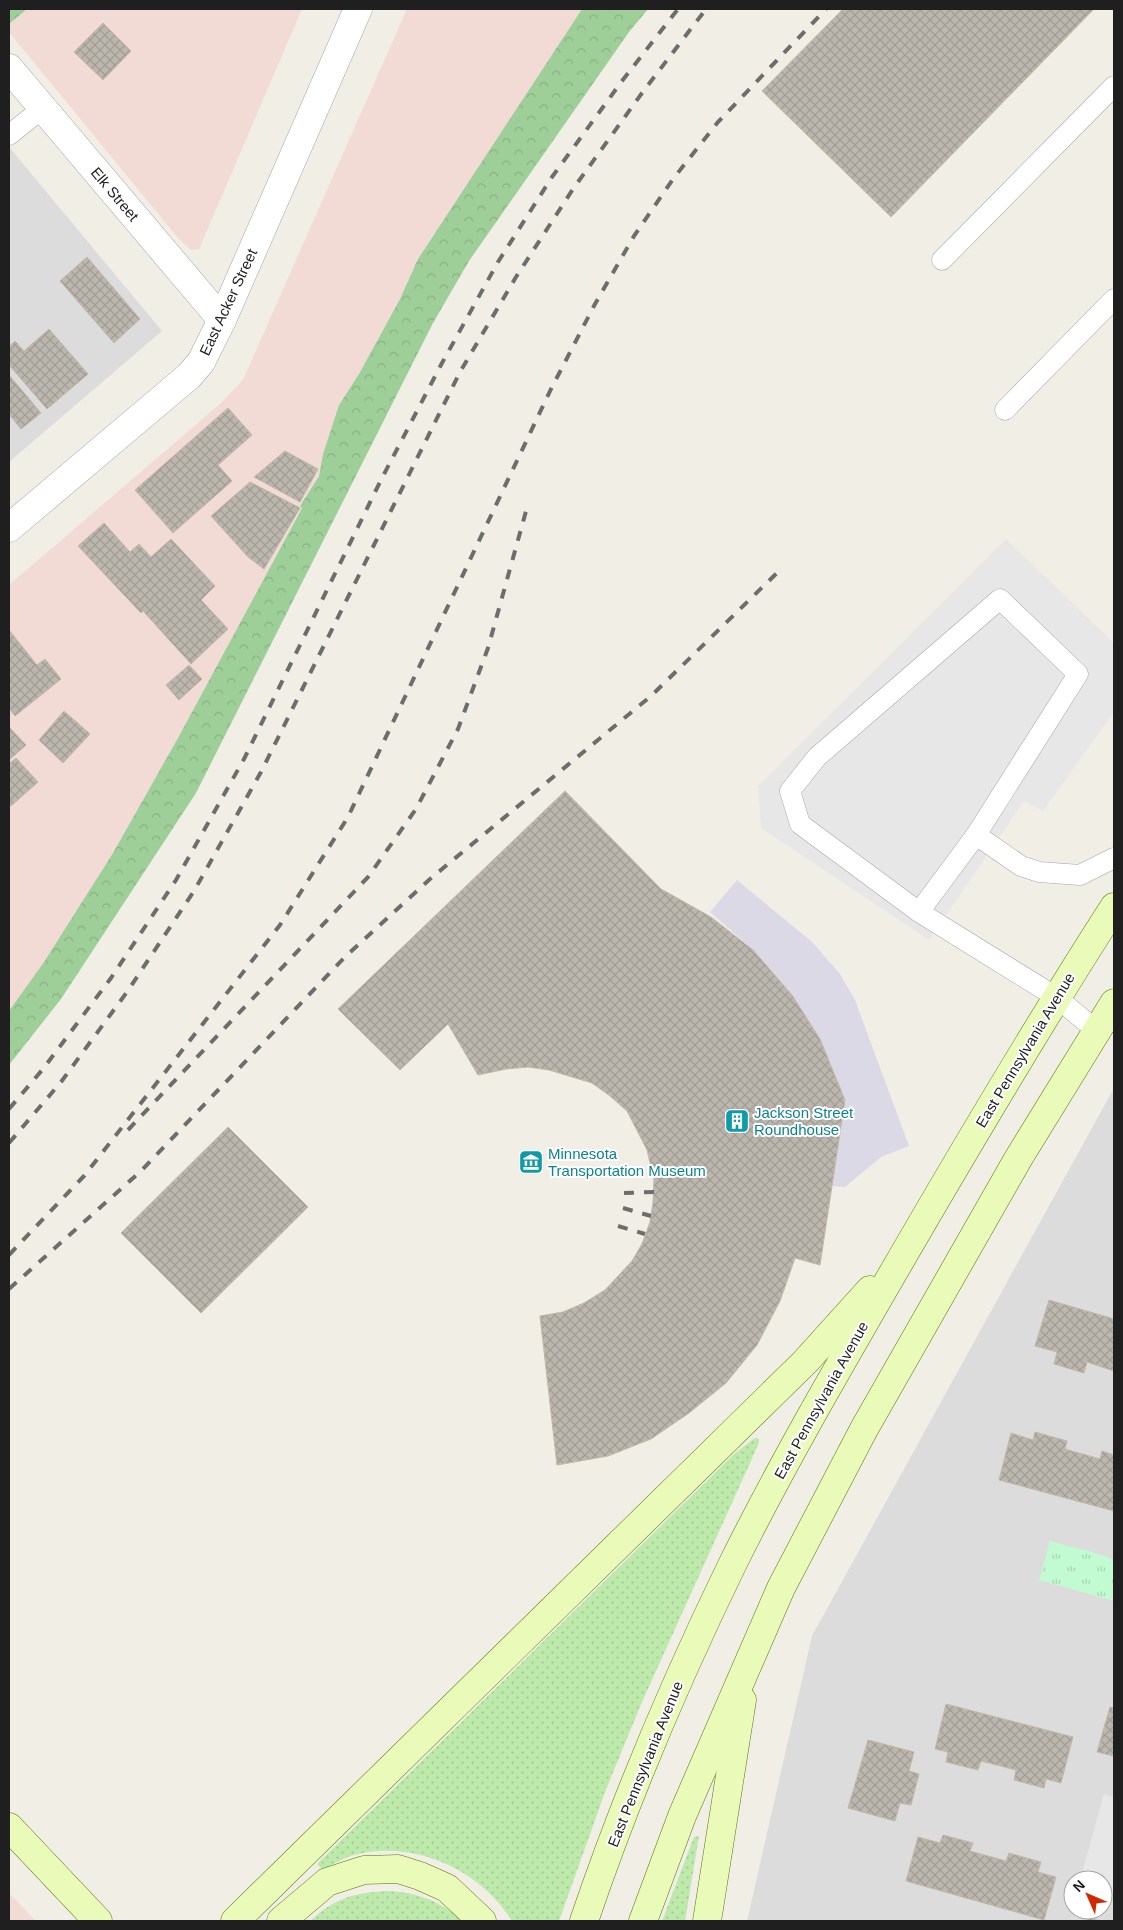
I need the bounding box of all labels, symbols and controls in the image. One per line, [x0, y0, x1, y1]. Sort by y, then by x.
street label: Elk Street [88, 164, 143, 225]
street label: East Acker Street [196, 245, 261, 358]
street label: East Pennsylvania Avenue [972, 970, 1078, 1130]
place label: Jackson Street Roundhouse [754, 1104, 854, 1138]
building icon: Jackson Street Roundhouse [724, 1108, 750, 1134]
place label: Minnesota Transportation Museum [548, 1145, 706, 1179]
museum icon: Minnesota Transportation Museum [518, 1149, 544, 1175]
street label: East Pennsylvania Avenue [771, 1318, 871, 1482]
street label: East Pennsylvania Avenue [604, 1679, 686, 1849]
north arrow [1063, 1870, 1113, 1920]
text: N [1070, 1877, 1088, 1895]

